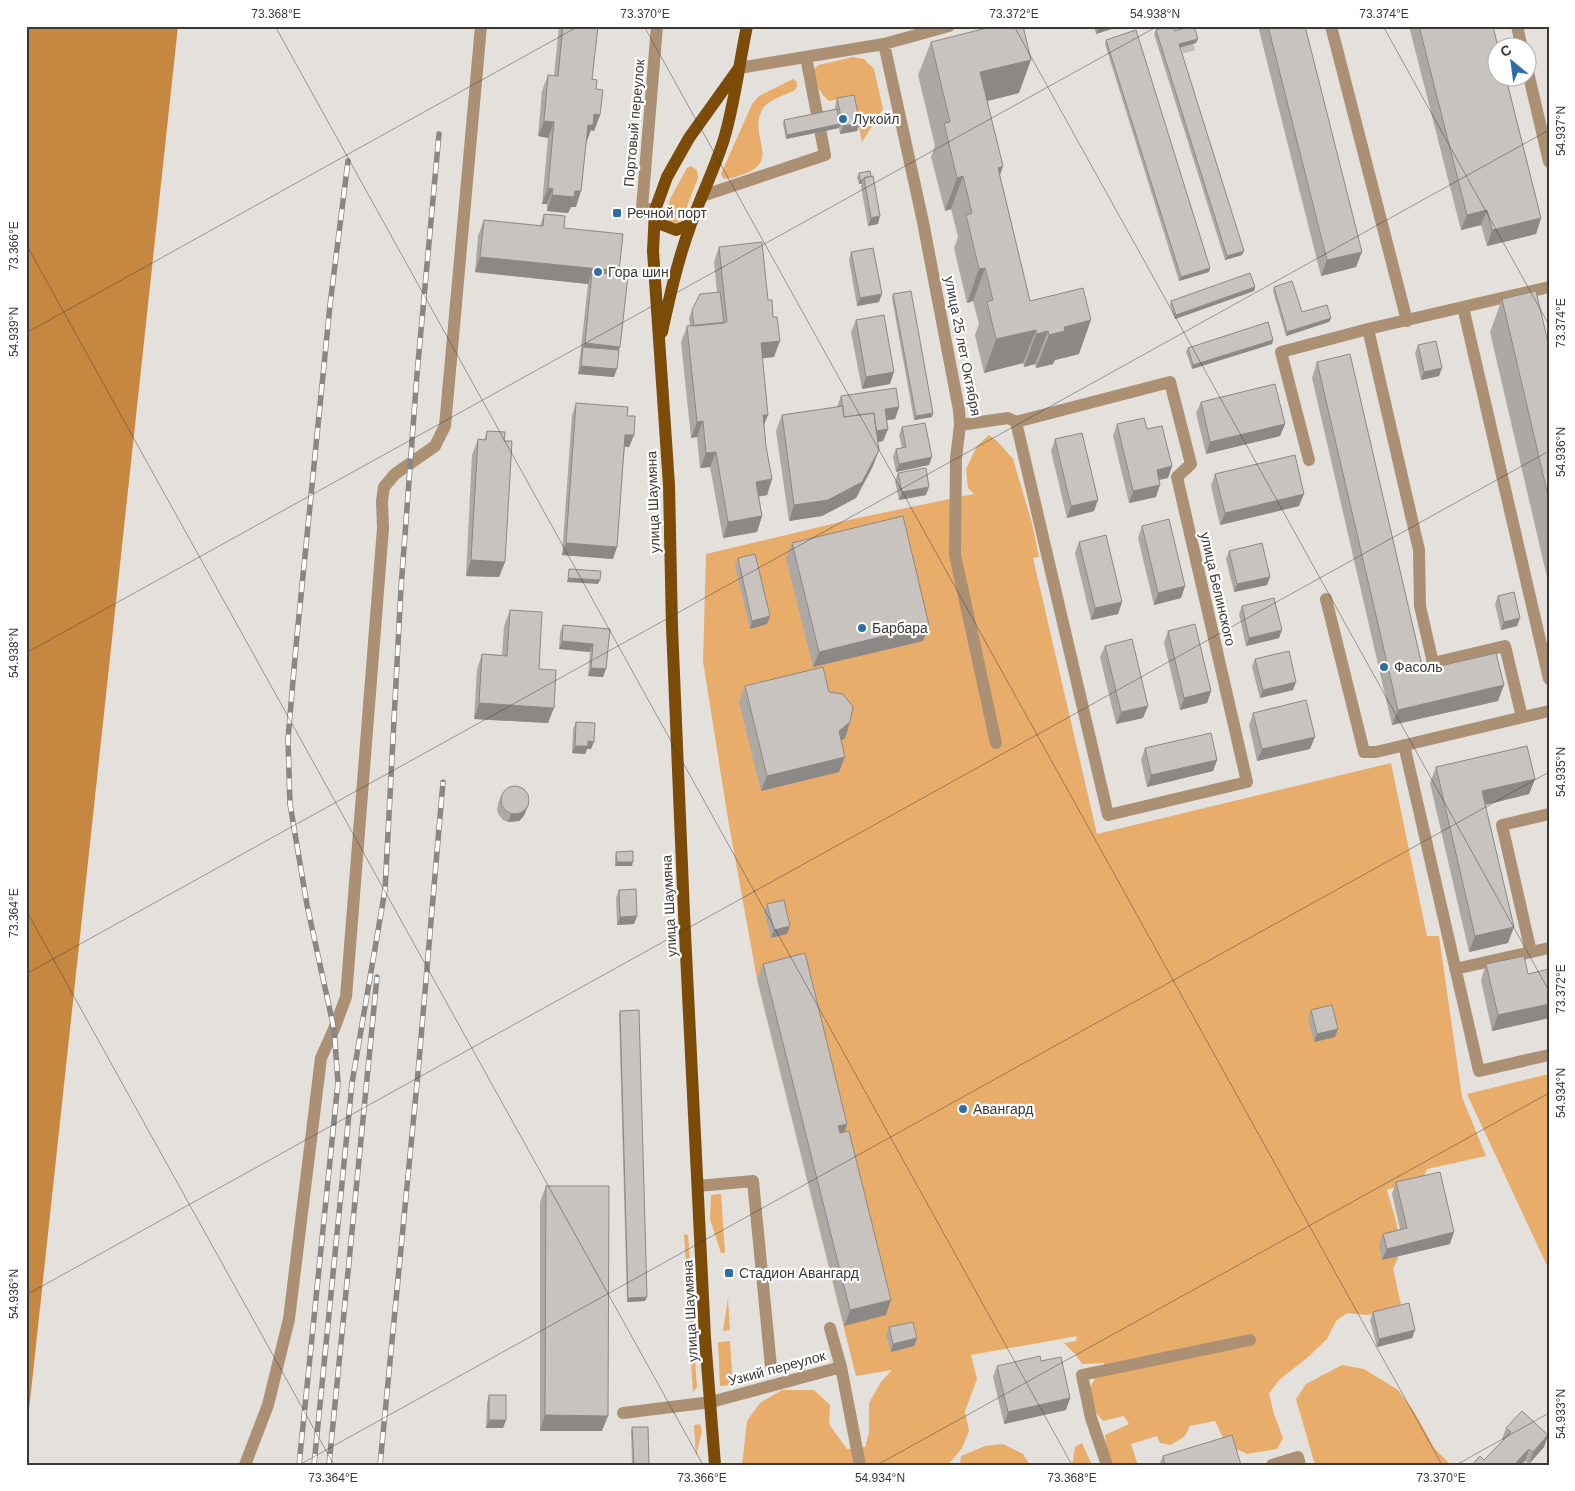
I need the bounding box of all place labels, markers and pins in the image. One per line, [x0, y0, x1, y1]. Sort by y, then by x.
place label: Лукойл [853, 111, 899, 127]
marker: Лукойл [837, 113, 849, 125]
place label: Речной порт [627, 205, 707, 221]
marker: Речной порт [611, 207, 623, 219]
place label: Гора шин [608, 264, 669, 280]
marker: Гора шин [592, 266, 604, 278]
place label: Барбара [872, 620, 928, 636]
marker: Барбара [856, 622, 868, 634]
place label: Фасоль [1394, 659, 1443, 675]
marker: Фасоль [1378, 661, 1390, 673]
place label: Авангард [973, 1101, 1033, 1117]
marker: Авангард [957, 1103, 969, 1115]
place label: Стадион Авангард [739, 1265, 859, 1281]
marker: Стадион Авангард [723, 1267, 735, 1279]

